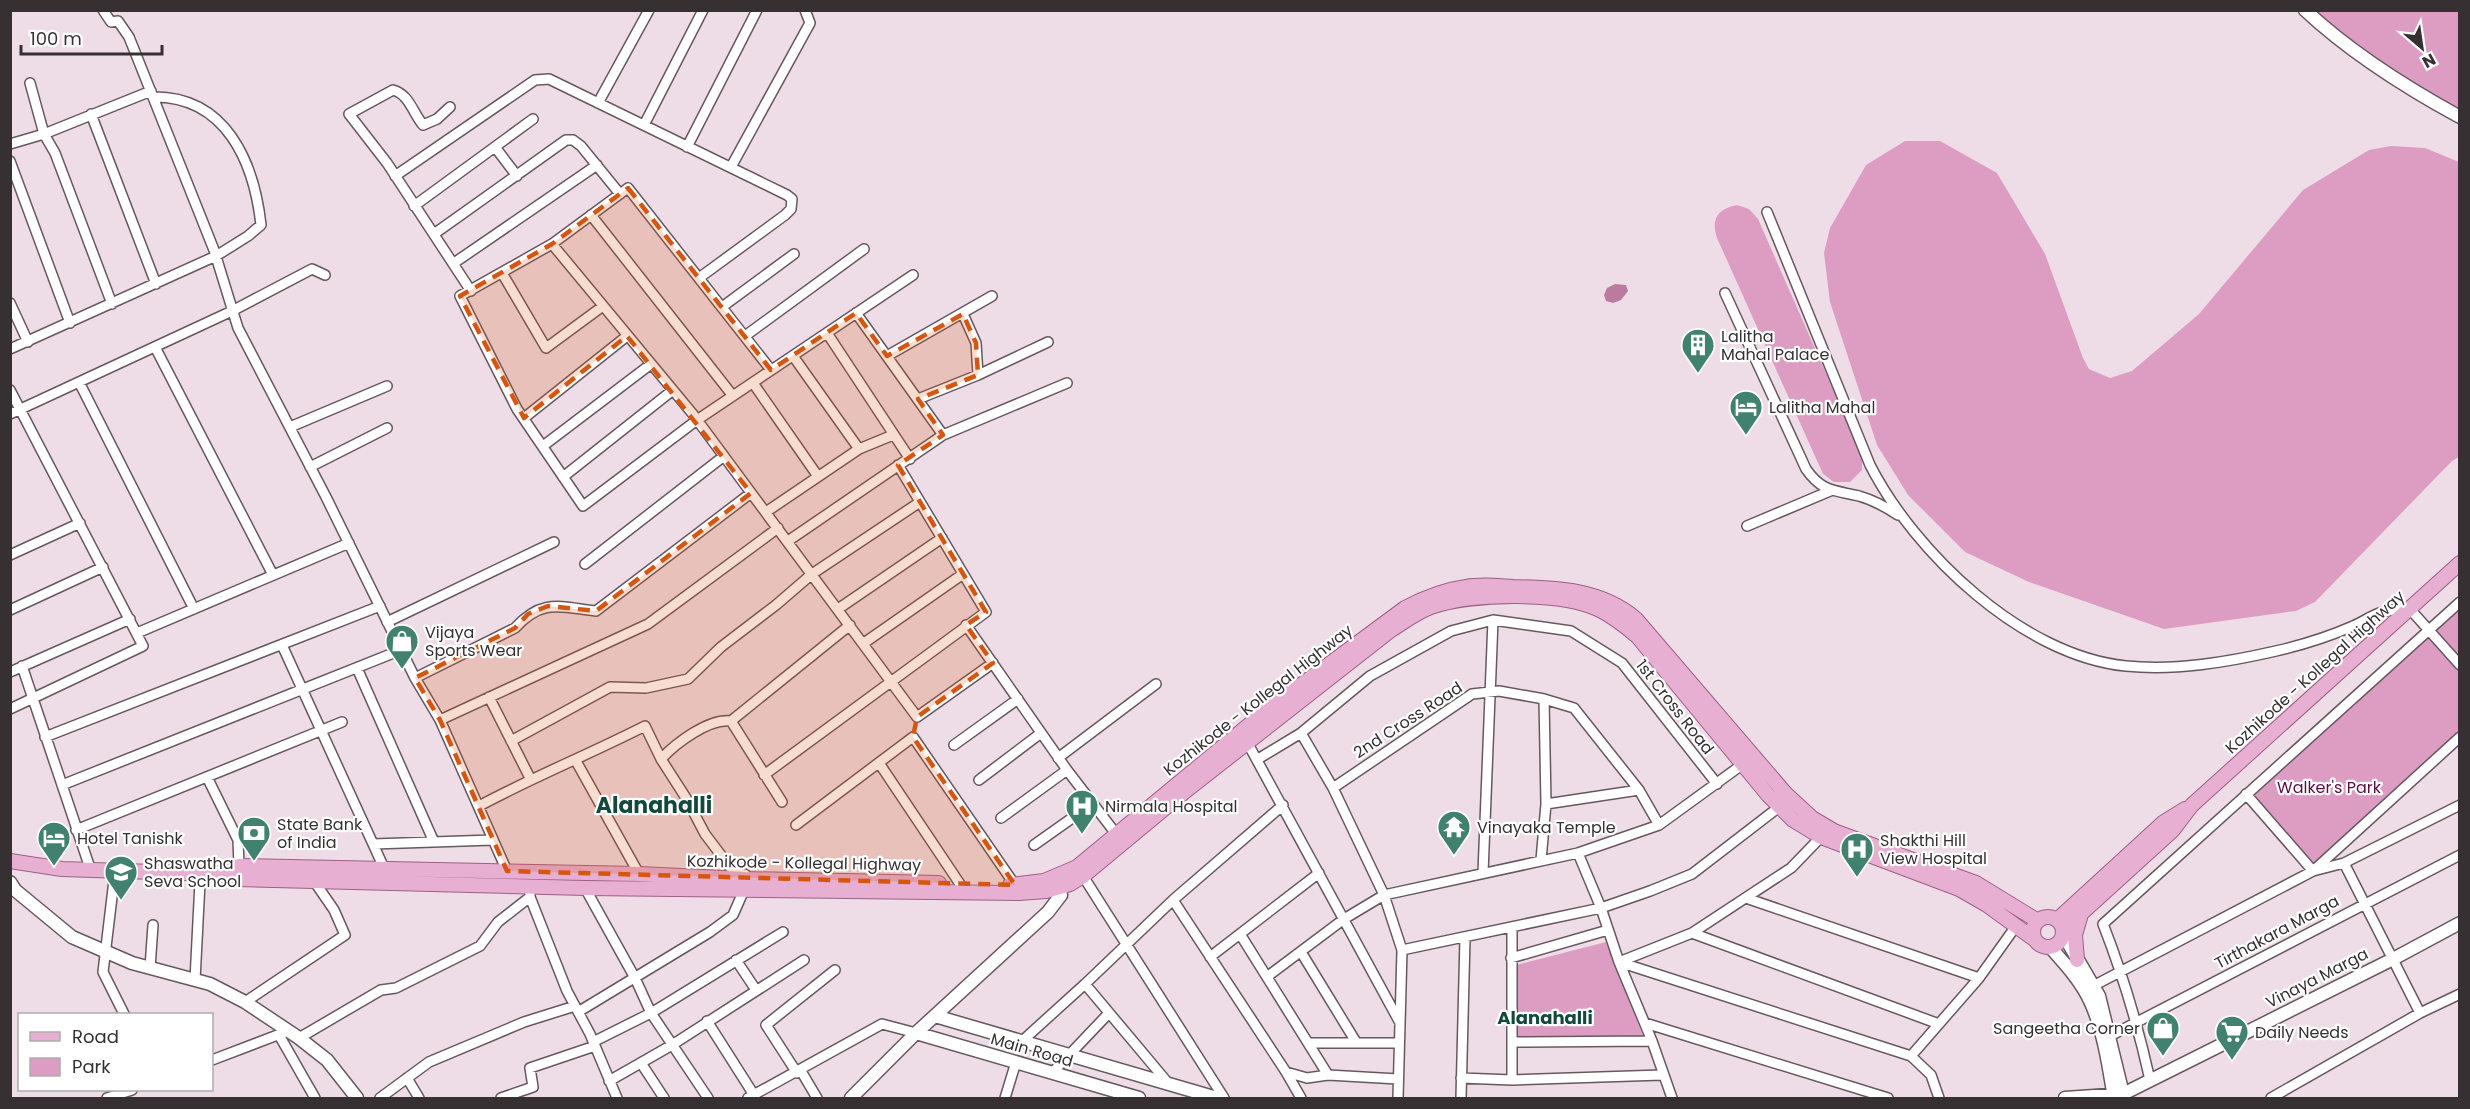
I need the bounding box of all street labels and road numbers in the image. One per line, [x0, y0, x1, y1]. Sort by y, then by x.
street label: Kozhikode - Kollegal Highway [2220, 585, 2410, 759]
street label: Kozhikode - Kollegal Highway [1159, 619, 1357, 781]
street label: 1st Cross Road [1631, 655, 1719, 759]
street label: 2nd Cross Road [1349, 676, 1467, 764]
street label: Kozhikode - Kollegal Highway [687, 849, 921, 877]
street label: Tirthakara Marga [2211, 890, 2343, 974]
street label: Vinaya Marga [2262, 942, 2372, 1014]
street label: Main Road [988, 1027, 1076, 1073]

